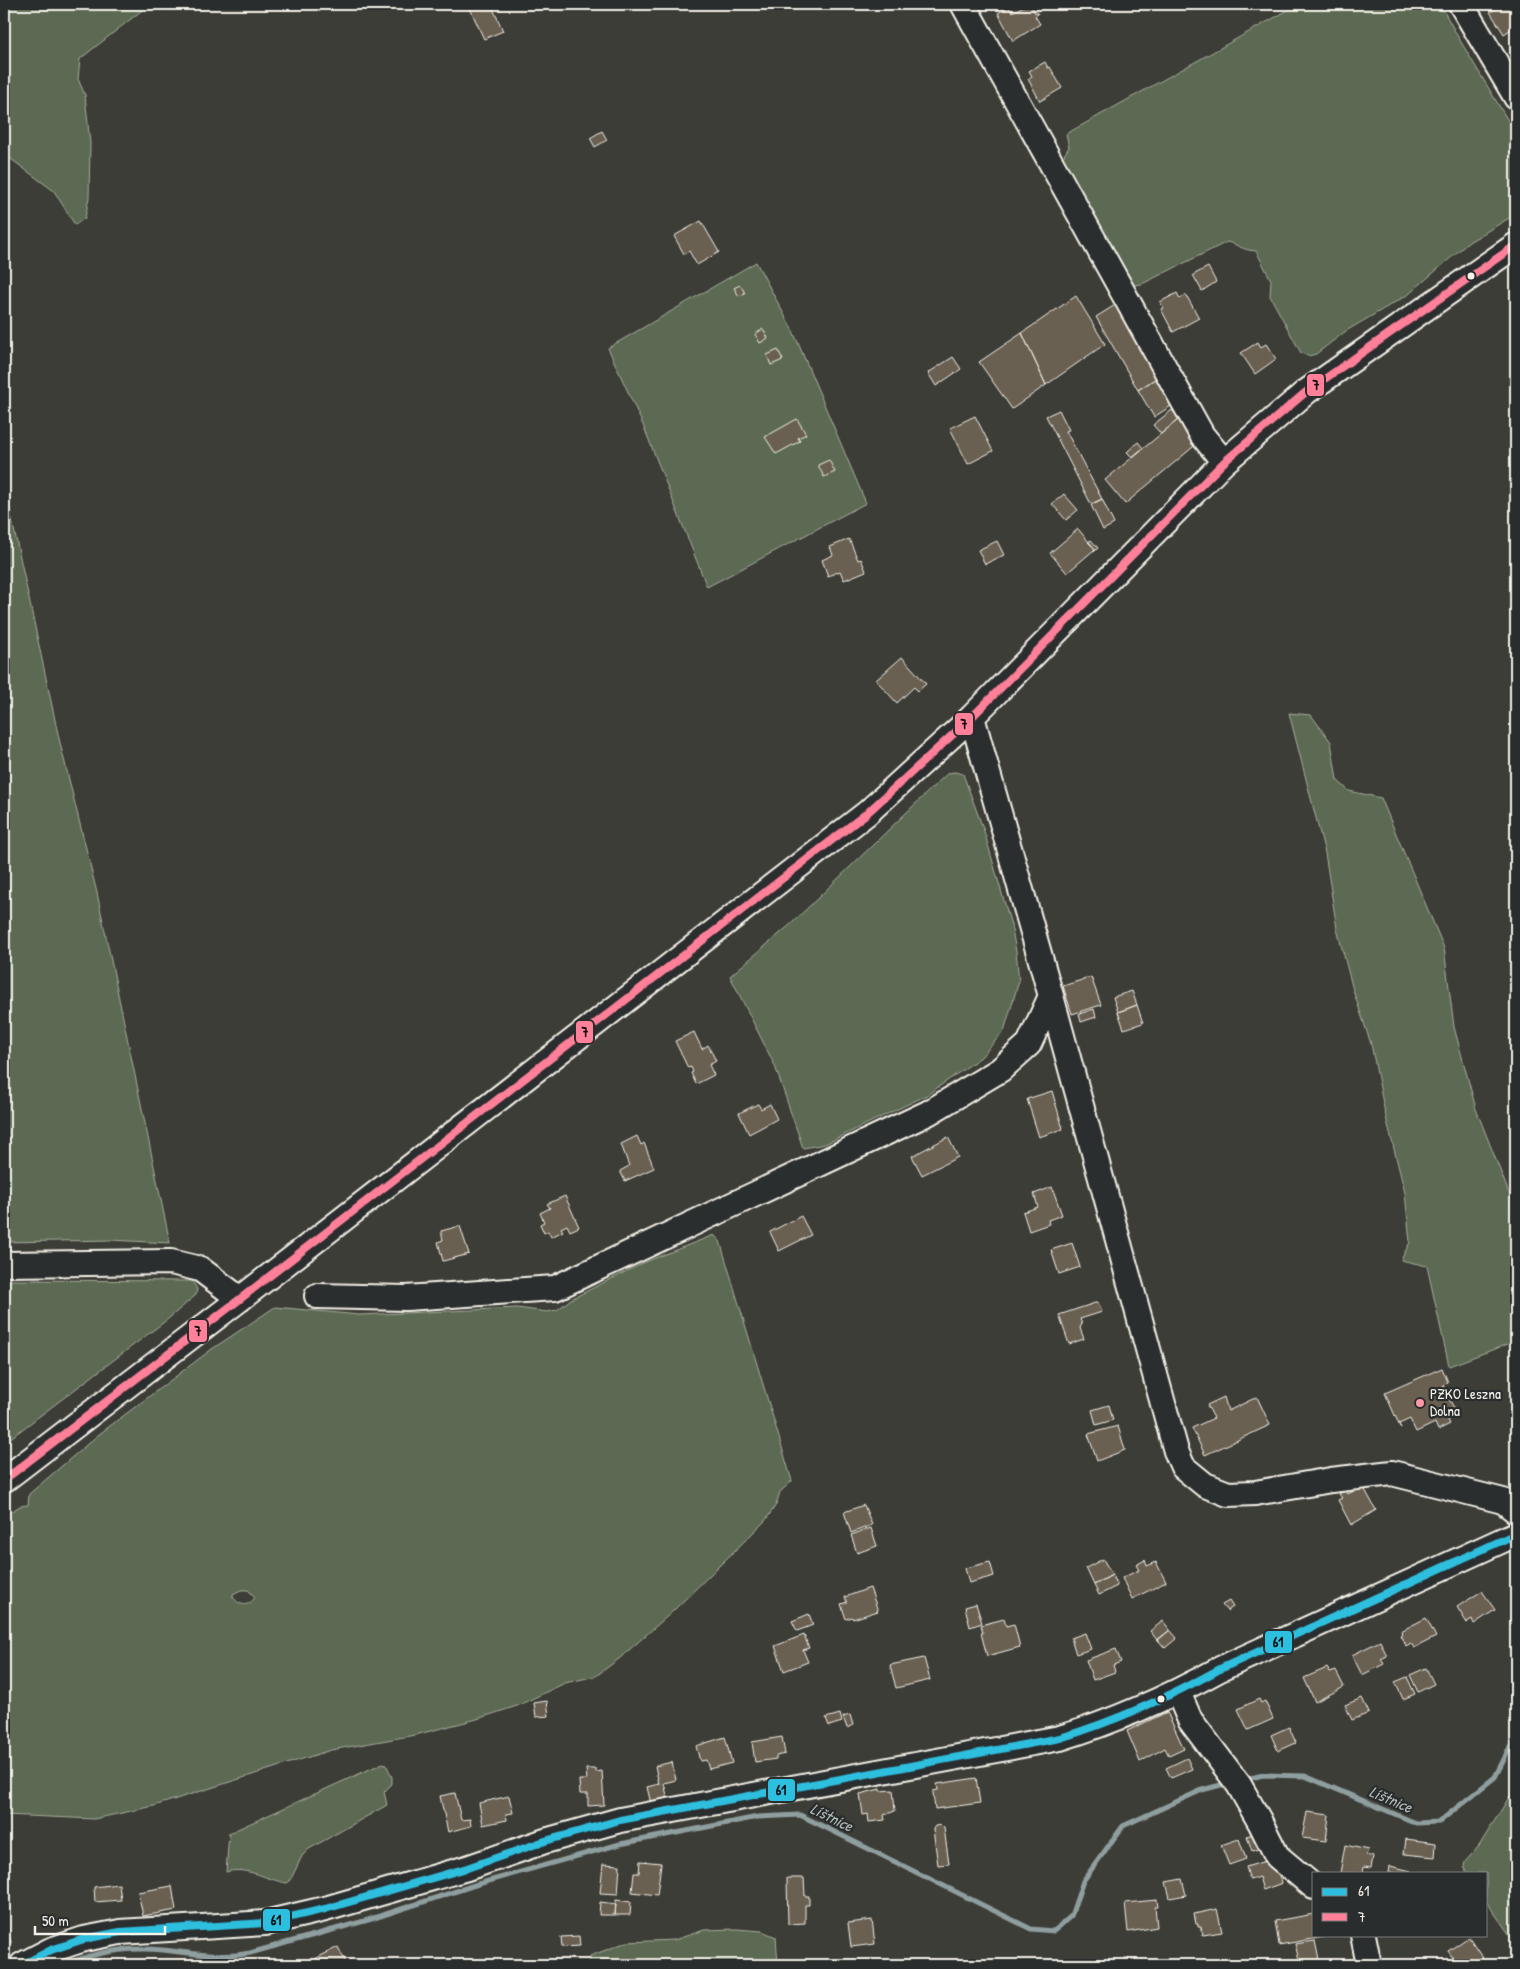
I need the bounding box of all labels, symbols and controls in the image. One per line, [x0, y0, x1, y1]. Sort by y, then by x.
unlabelled marker [1466, 271, 1476, 281]
line badge: 7 [1306, 373, 1325, 397]
text: 7 [1312, 375, 1320, 394]
line badge: 7 [954, 712, 974, 736]
text: 7 [960, 714, 968, 733]
line badge: 7 [575, 1020, 594, 1044]
text: 7 [581, 1022, 589, 1041]
line badge: 7 [188, 1319, 208, 1343]
text: 7 [194, 1321, 202, 1340]
place label: PZKO Leszna Dolna [1430, 1383, 1501, 1421]
marker: PZKO Leszna Dolna [1414, 1397, 1426, 1409]
line badge: 61 [1264, 1630, 1293, 1654]
text: 61 [1273, 1632, 1283, 1651]
unlabelled marker [1156, 1694, 1166, 1704]
line badge: 61 [767, 1778, 796, 1802]
text: 61 [776, 1780, 786, 1799]
water label: Líštnice [1366, 1780, 1416, 1818]
water label: Líštnice [807, 1797, 857, 1837]
legend [1312, 1872, 1488, 1936]
text: 61 [1358, 1880, 1369, 1901]
scale bar [35, 1904, 165, 1936]
text: 7 [1358, 1906, 1365, 1927]
line badge: 61 [262, 1908, 291, 1932]
text: 50 m [42, 1910, 69, 1931]
text: 61 [271, 1910, 281, 1929]

